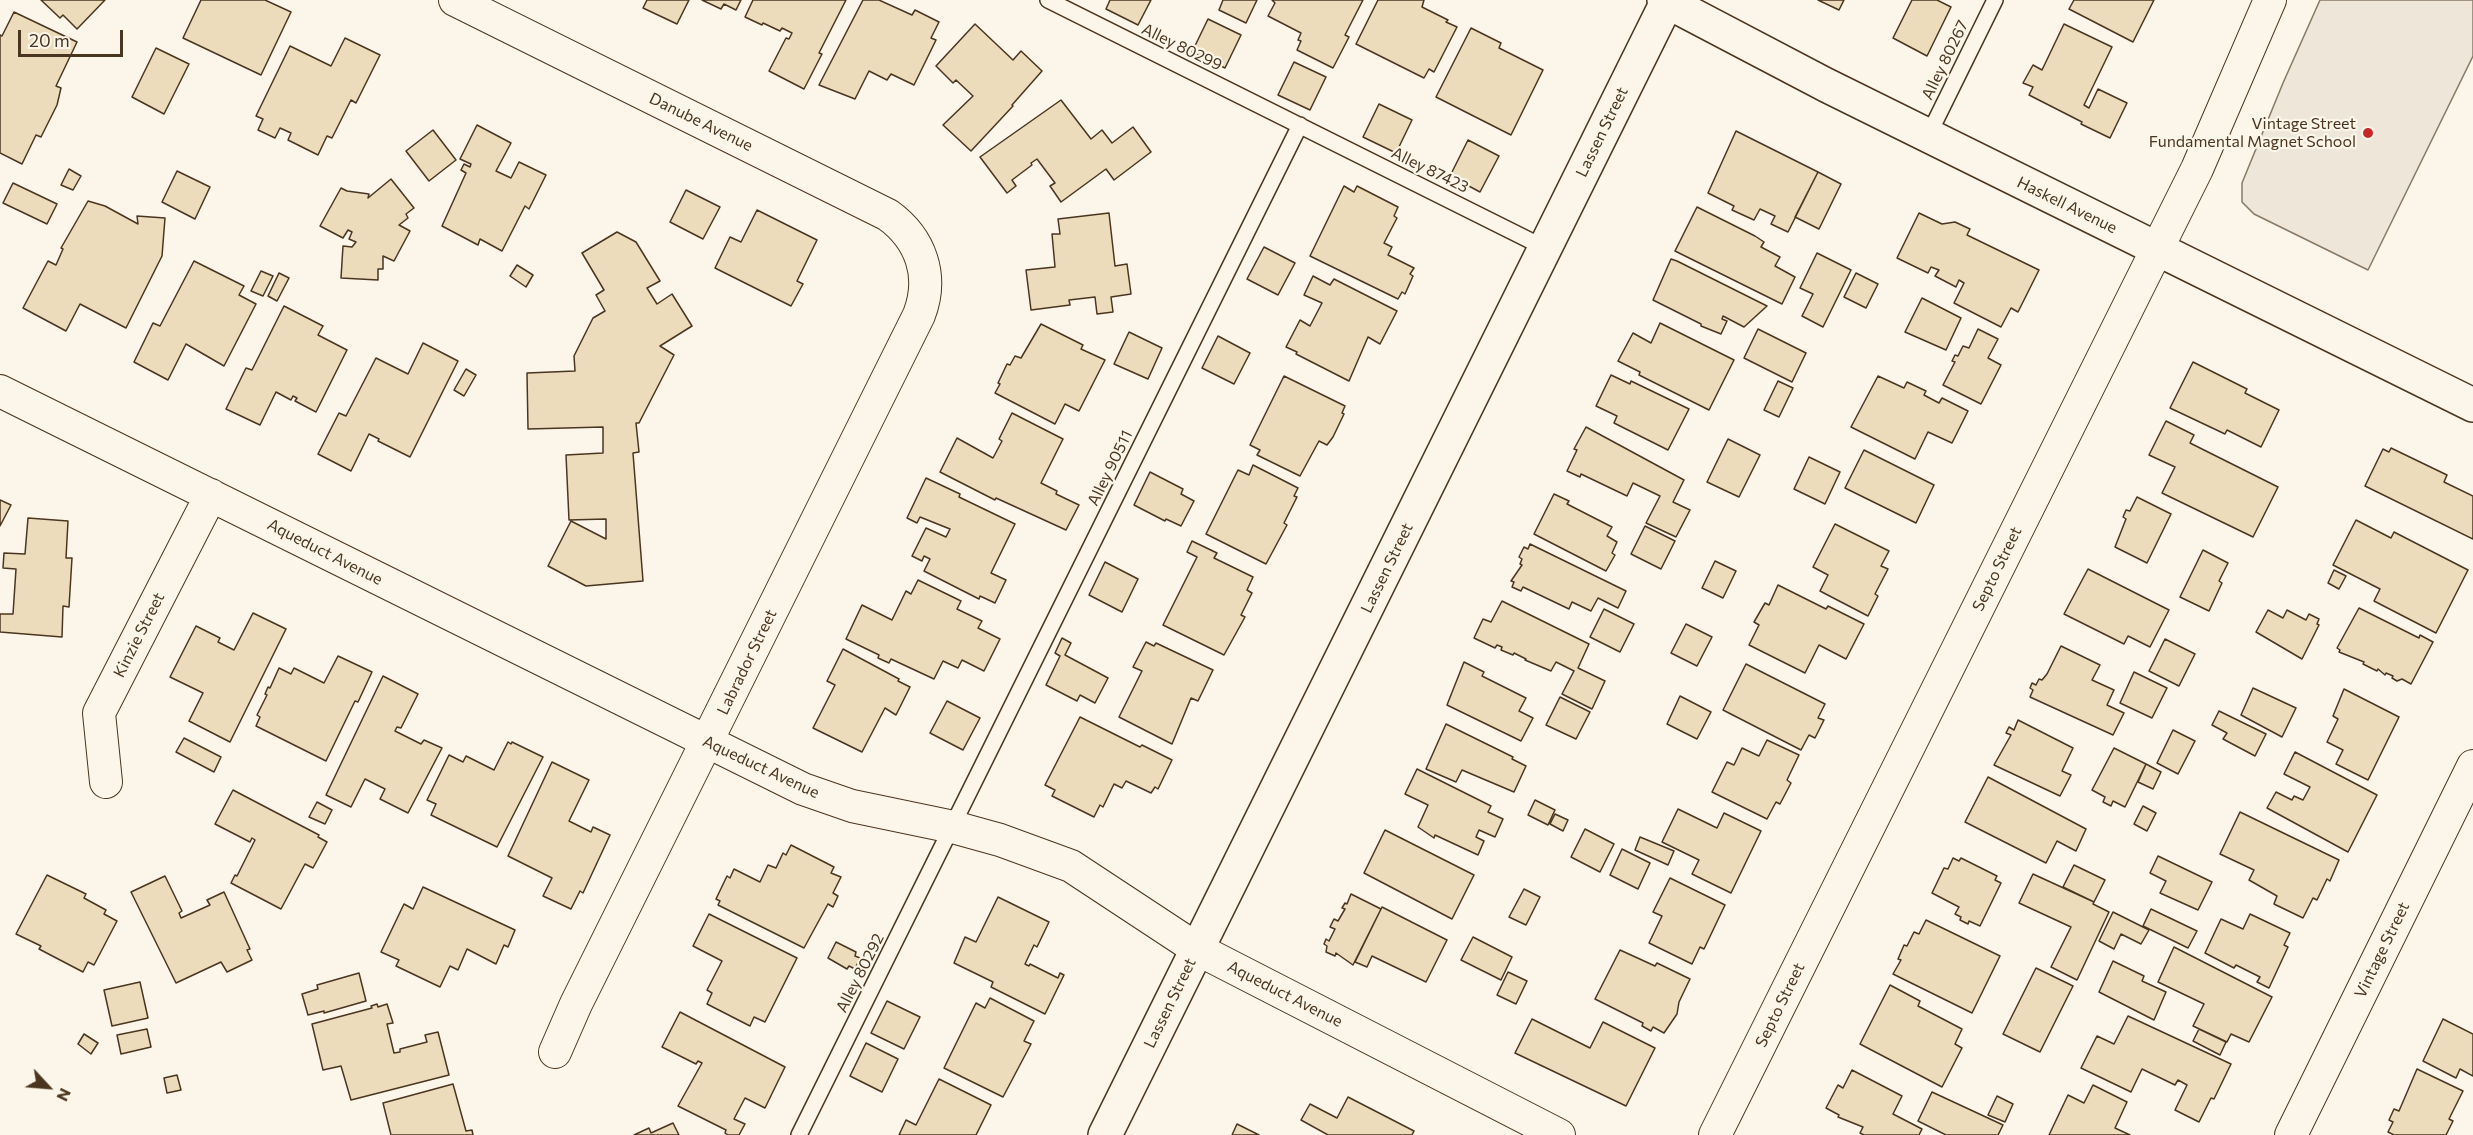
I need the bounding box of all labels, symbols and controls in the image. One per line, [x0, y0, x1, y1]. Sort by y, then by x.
street label: Alley 80267 [1918, 17, 1972, 103]
scale bar [21, 18, 126, 56]
street label: Alley 80299 [1139, 19, 1225, 75]
text: 20 m [29, 29, 70, 51]
street label: Lassen Street [1572, 84, 1632, 180]
street label: Danube Avenue [646, 89, 756, 155]
place label: Vintage Street Fundamental Magnet School [2149, 114, 2356, 152]
marker: Vintage Street Fundamental Magnet School [2361, 126, 2375, 140]
street label: Alley 87423 [1388, 143, 1472, 197]
street label: Haskell Avenue [2014, 172, 2120, 238]
street label: Alley 90511 [1083, 427, 1137, 509]
street label: Aqueduct Avenue [264, 515, 386, 589]
street label: Lassen Street [1357, 520, 1417, 616]
street label: Septo Street [1968, 524, 2026, 614]
street label: Kinzie Street [109, 589, 169, 681]
street label: Labrador Street [713, 606, 781, 718]
street label: Aqueduct Avenue [700, 732, 822, 802]
street label: Vintage Street [2350, 899, 2414, 1001]
street label: Alley 80292 [832, 930, 888, 1016]
street label: Lassen Street [1140, 955, 1200, 1051]
street label: Aqueduct Avenue [1224, 957, 1346, 1031]
street label: Septo Street [1751, 960, 1809, 1050]
north arrow [18, 1057, 78, 1117]
text: N [53, 1086, 76, 1105]

